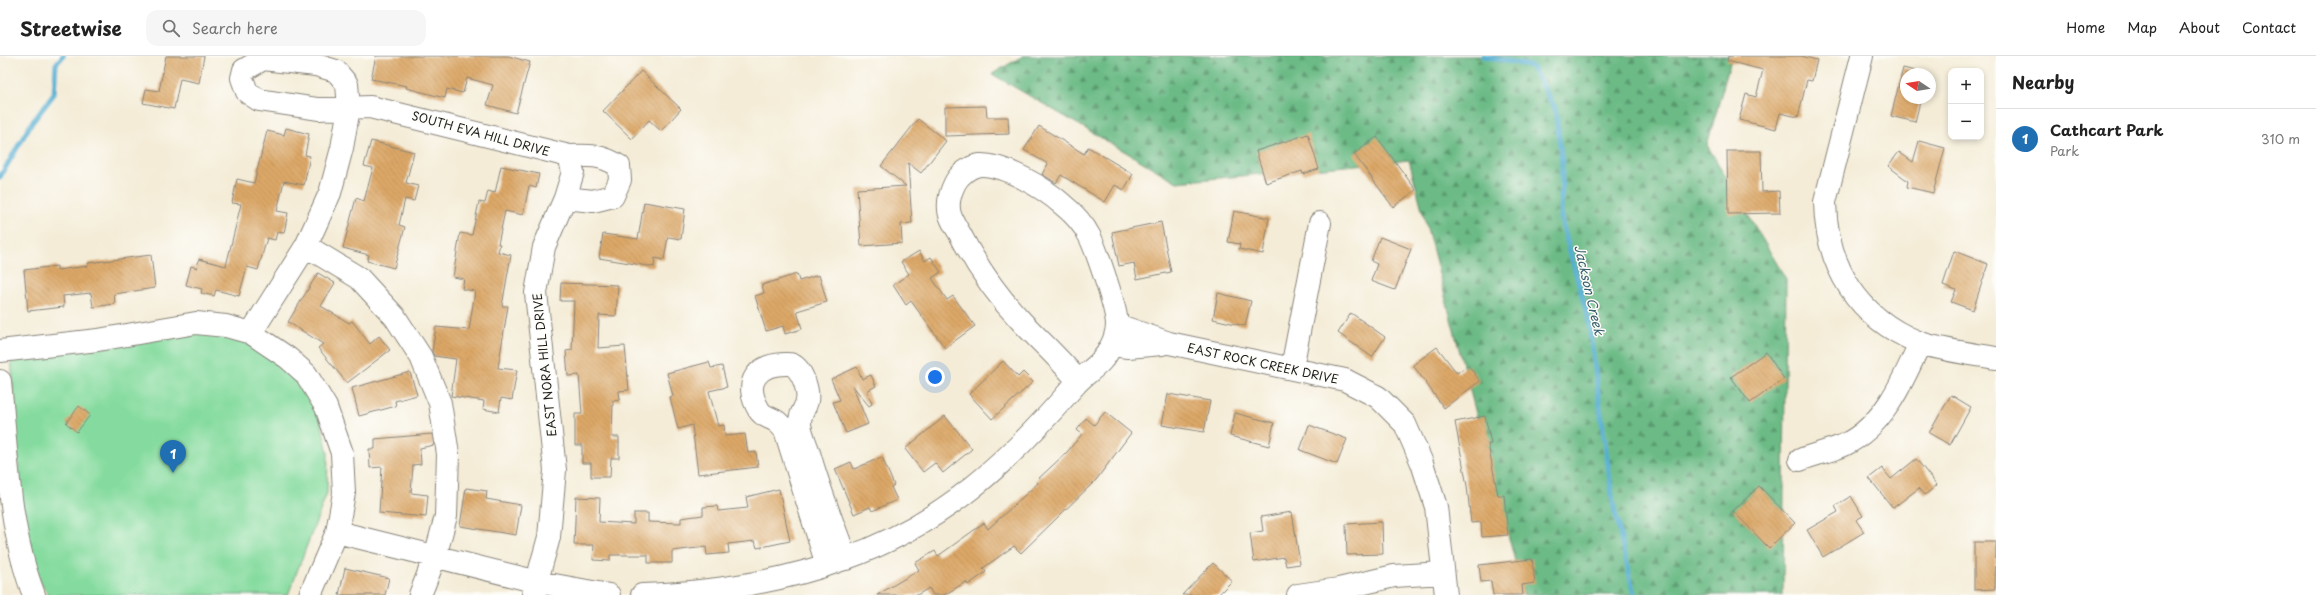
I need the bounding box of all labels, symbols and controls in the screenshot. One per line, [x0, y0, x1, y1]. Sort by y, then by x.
search box [146, 10, 426, 46]
text: Streetwise [20, 14, 122, 42]
text: Search here [192, 16, 278, 39]
icon: search [160, 17, 182, 39]
text: Home [2066, 17, 2105, 38]
text: Map [2127, 17, 2157, 38]
text: About [2179, 17, 2220, 38]
text: Contact [2242, 17, 2296, 38]
north arrow [1900, 68, 1936, 104]
map controls [1948, 68, 1984, 140]
button: + [1948, 68, 1984, 104]
text: Nearby [2012, 69, 2074, 95]
button: − [1948, 104, 1984, 140]
street label: SOUTH EVA HILL DRIVE [410, 106, 552, 160]
text: Cathcart Park [2050, 118, 2164, 141]
text: 1 [2022, 129, 2028, 148]
text: 310 m [2261, 129, 2300, 148]
text: Park [2050, 141, 2079, 160]
water label: Jackson Creek [1570, 243, 1610, 338]
street label: EAST NORA HILL DRIVE [528, 292, 560, 438]
street label: EAST ROCK CREEK DRIVE [1186, 338, 1340, 388]
your location [925, 367, 945, 387]
pin: 1 [160, 440, 186, 473]

